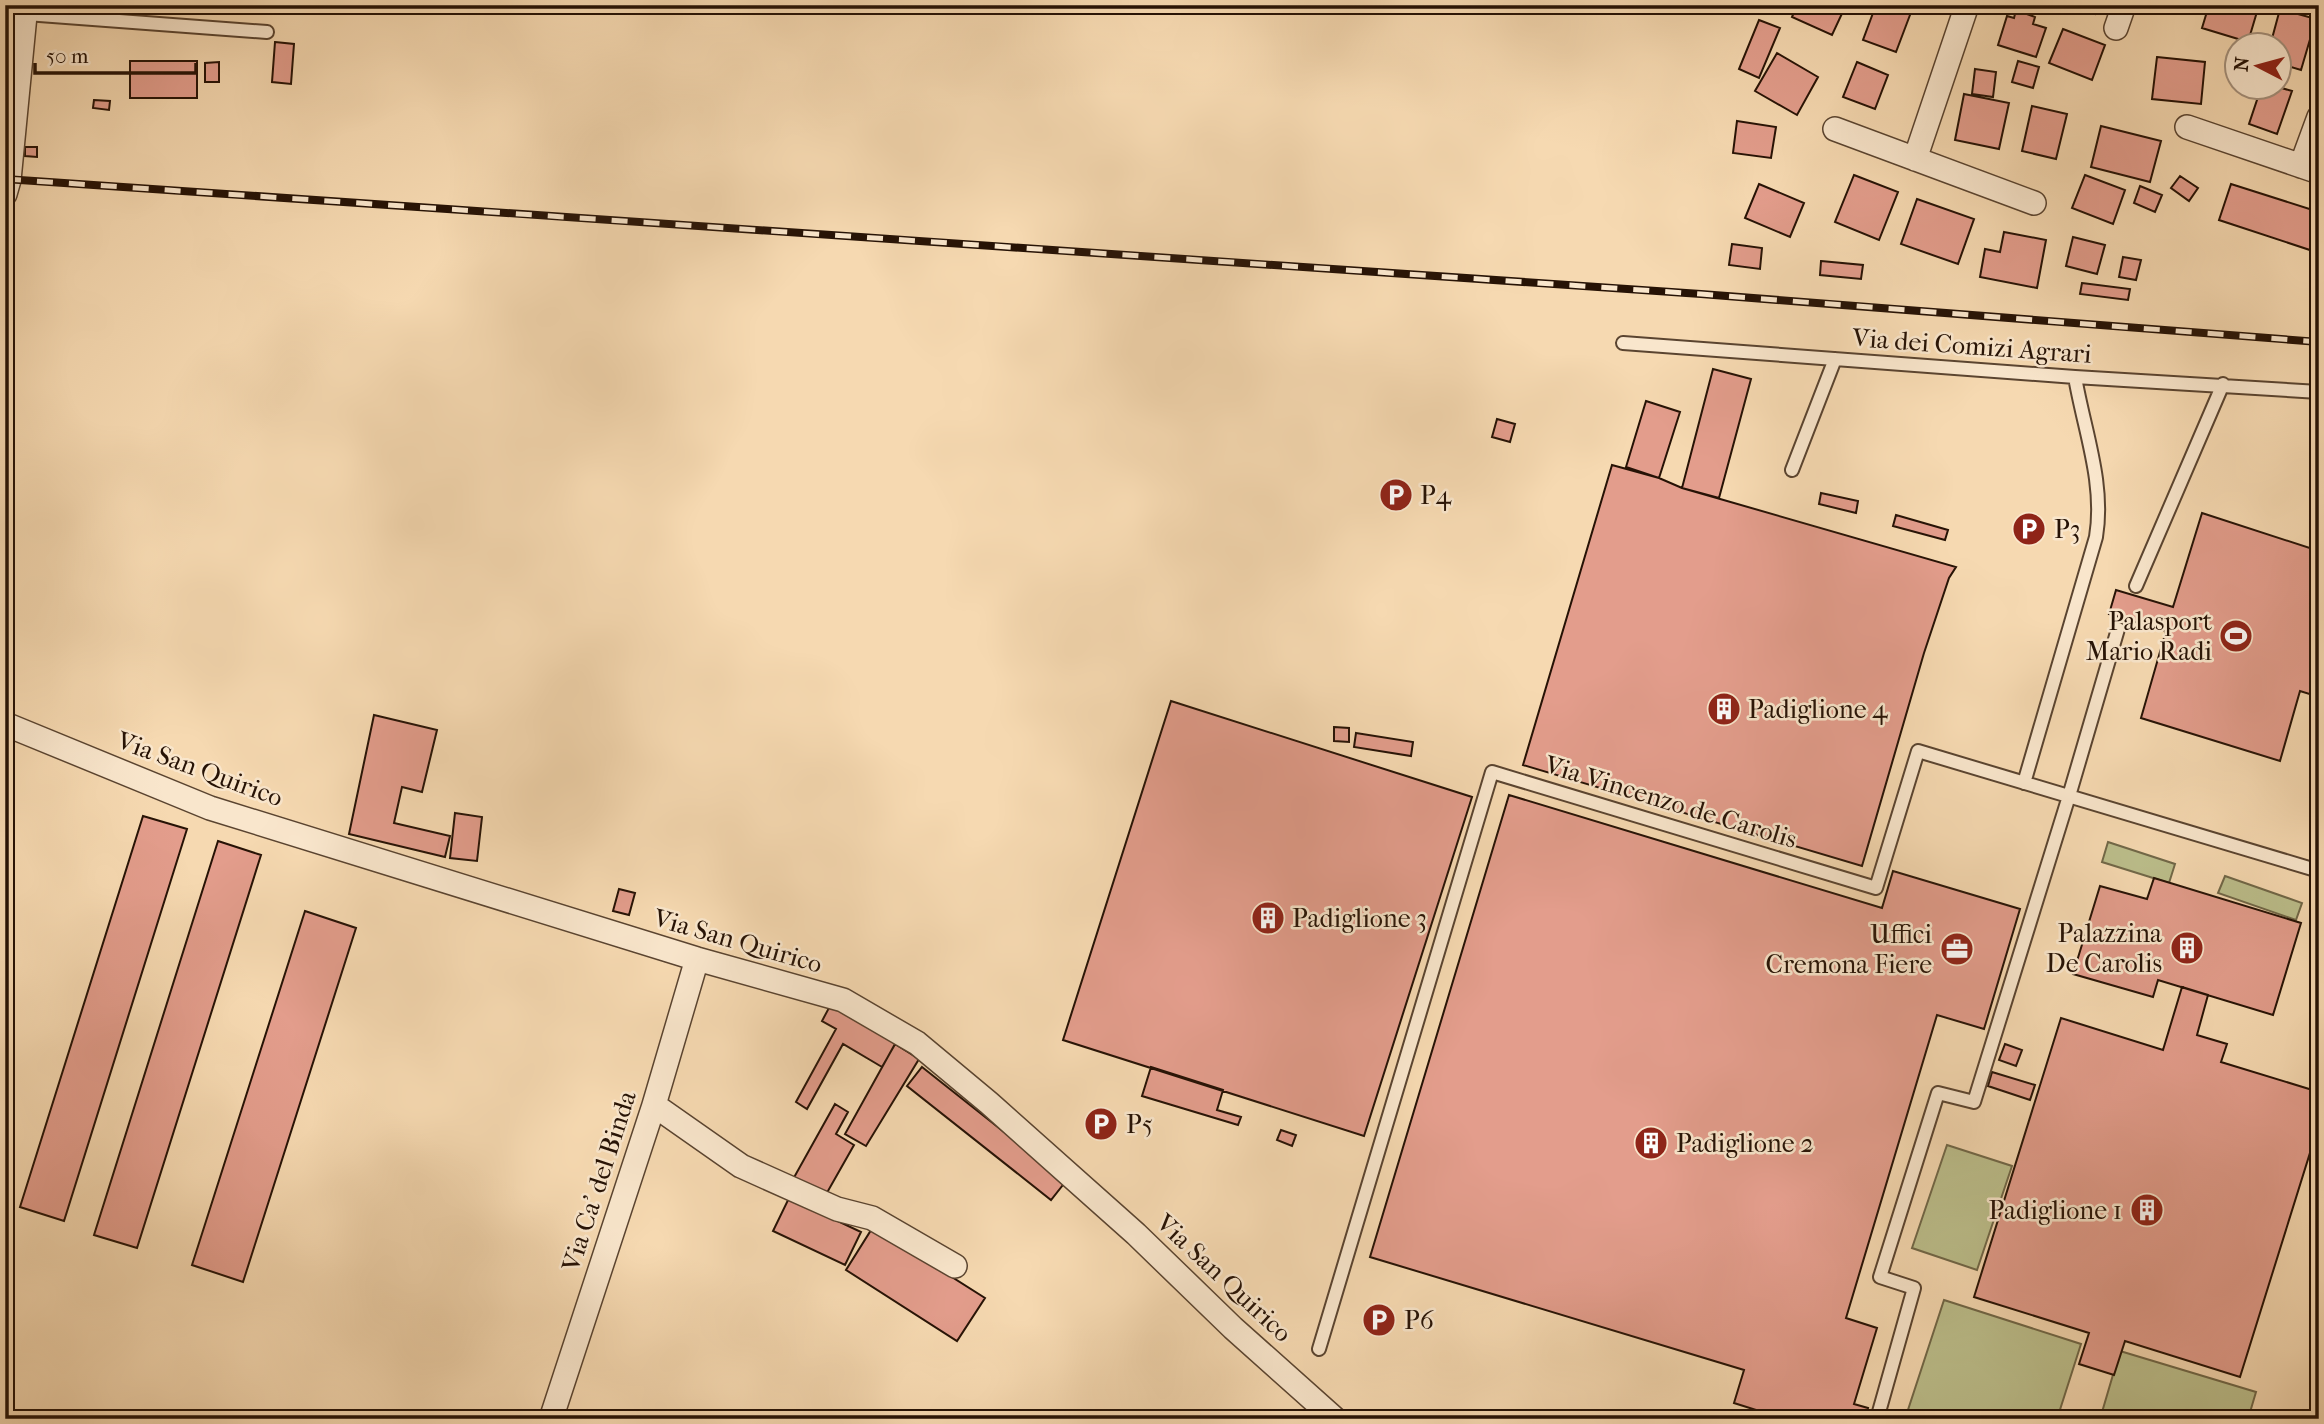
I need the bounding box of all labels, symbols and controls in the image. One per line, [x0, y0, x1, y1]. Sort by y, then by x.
scale bar [35, 32, 196, 76]
north arrow [2222, 32, 2292, 102]
text: 50 m [46, 44, 89, 68]
text: N [2230, 55, 2254, 73]
street label: Via dei Comizi Agrari [1850, 322, 2093, 370]
parking icon: P4 [1377, 476, 1415, 514]
place label: P4 [1420, 480, 1452, 511]
parking icon: P3 [2010, 510, 2048, 548]
place label: P3 [2054, 514, 2080, 545]
place label: Palasport Mario Radi [2086, 606, 2213, 667]
sports icon: Palasport Mario Radi [2217, 617, 2255, 655]
building icon: Padiglione 4 [1705, 690, 1743, 728]
place label: Padiglione 4 [1748, 694, 1888, 725]
street label: Via San Quirico [112, 724, 287, 813]
street label: Via Vincenzo de Carolis [1540, 749, 1801, 855]
building icon: Padiglione 3 [1249, 899, 1287, 937]
street label: Via San Quirico [649, 902, 826, 980]
place label: Padiglione 3 [1292, 903, 1427, 934]
place label: Palazzina De Carolis [2046, 918, 2163, 979]
place label: Uffici Cremona Fiere [1766, 919, 1932, 980]
building icon: Palazzina De Carolis [2168, 929, 2206, 967]
office icon: Uffici Cremona Fiere [1938, 930, 1976, 968]
street label: Via Ca' del Binda [555, 1086, 643, 1276]
parking icon: P5 [1082, 1105, 1120, 1143]
place label: P5 [1126, 1109, 1153, 1140]
building icon: Padiglione 2 [1632, 1124, 1670, 1162]
place label: Padiglione 2 [1676, 1128, 1814, 1159]
building icon: Padiglione 1 [2128, 1191, 2166, 1229]
place label: Padiglione 1 [1989, 1195, 2122, 1226]
street label: Via San Quirico [1149, 1207, 1298, 1349]
parking icon: P6 [1360, 1301, 1398, 1339]
place label: P6 [1404, 1305, 1435, 1336]

